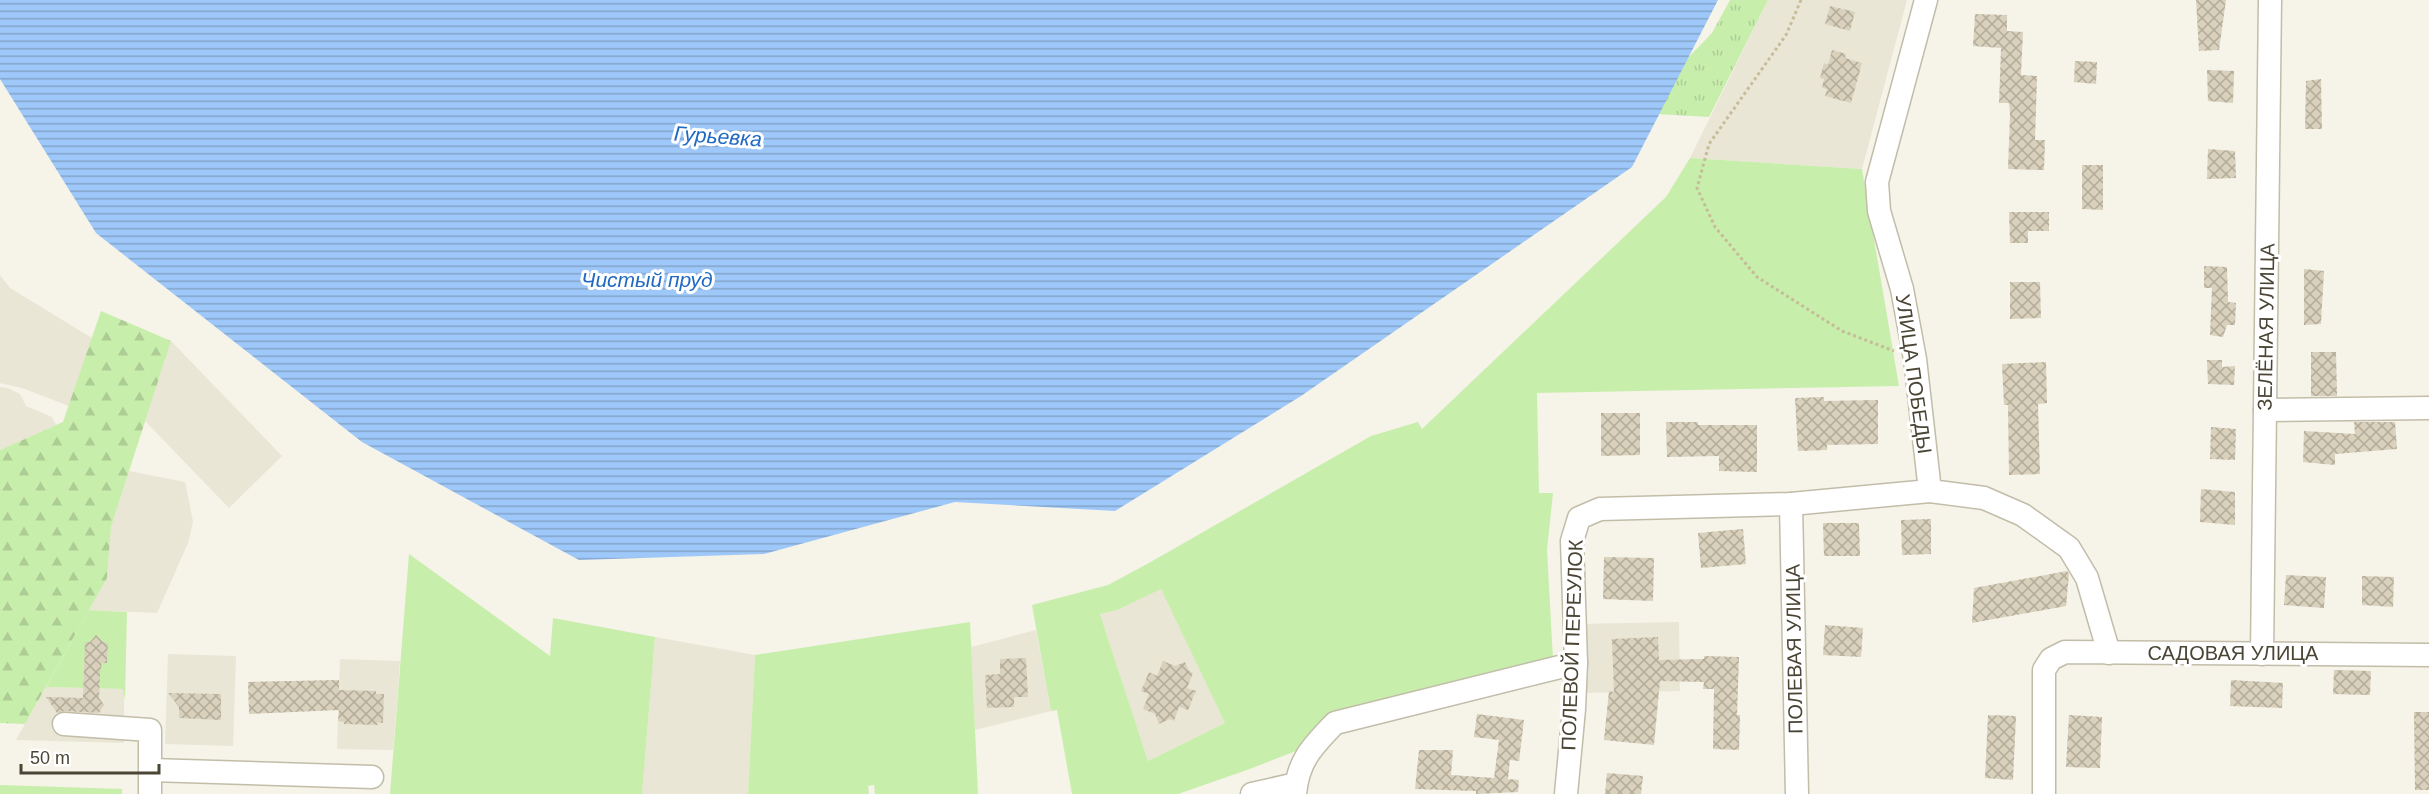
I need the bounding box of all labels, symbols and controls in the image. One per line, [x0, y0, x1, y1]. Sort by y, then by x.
water label: Гурьевка [673, 121, 763, 151]
street label: ЗЕЛЁНАЯ УЛИЦА [2254, 242, 2278, 411]
water label: Чистый пруд [581, 268, 713, 291]
street label: УЛИЦА ПОБЕДЫ [1892, 293, 1936, 455]
street label: ПОЛЕВОЙ ПЕРЕУЛОК [1556, 539, 1587, 751]
street label: ПОЛЕВАЯ УЛИЦА [1782, 563, 1806, 734]
street label: САДОВАЯ УЛИЦА [2148, 642, 2319, 664]
scale bar [21, 737, 159, 775]
text: 50 m [30, 748, 70, 768]

